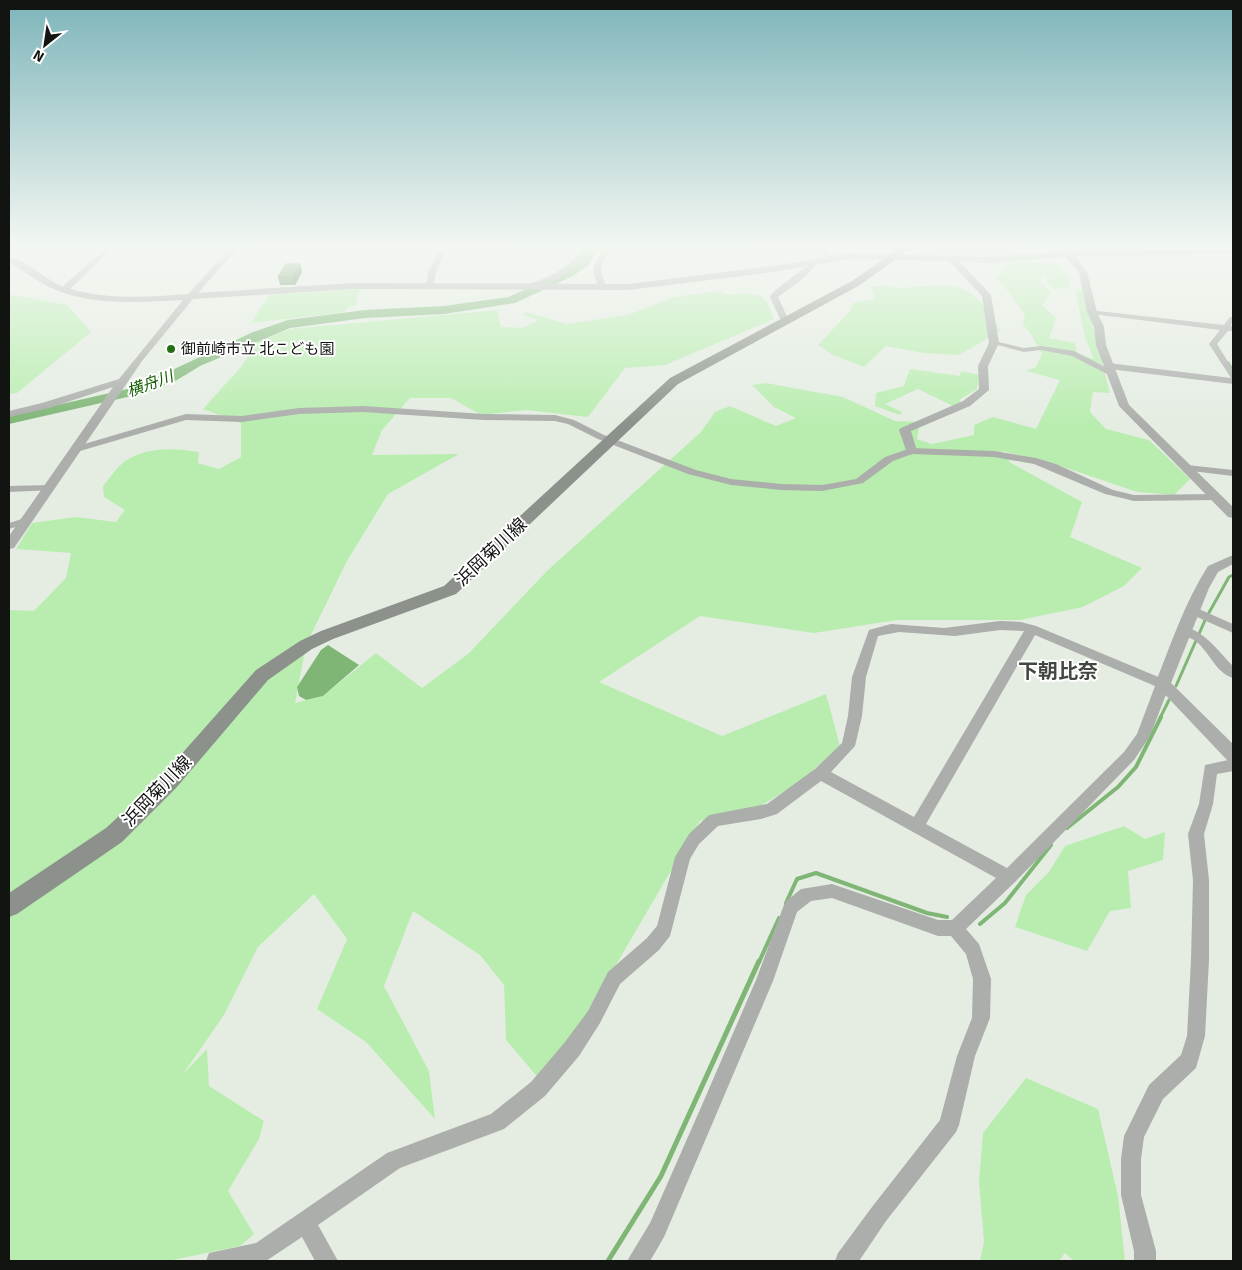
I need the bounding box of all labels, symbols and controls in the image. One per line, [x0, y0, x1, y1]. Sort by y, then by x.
north arrow [20, 20, 70, 70]
text: N [30, 46, 47, 66]
place label: 御前崎市立 北こども園 [181, 340, 334, 358]
marker: 御前崎市立 北こども園 [165, 343, 177, 355]
water label: 横舟川 [124, 366, 178, 402]
street label: 浜岡菊川線 [451, 513, 531, 591]
district label: 下朝比奈 [1018, 659, 1098, 684]
street label: 浜岡菊川線 [118, 751, 196, 831]

